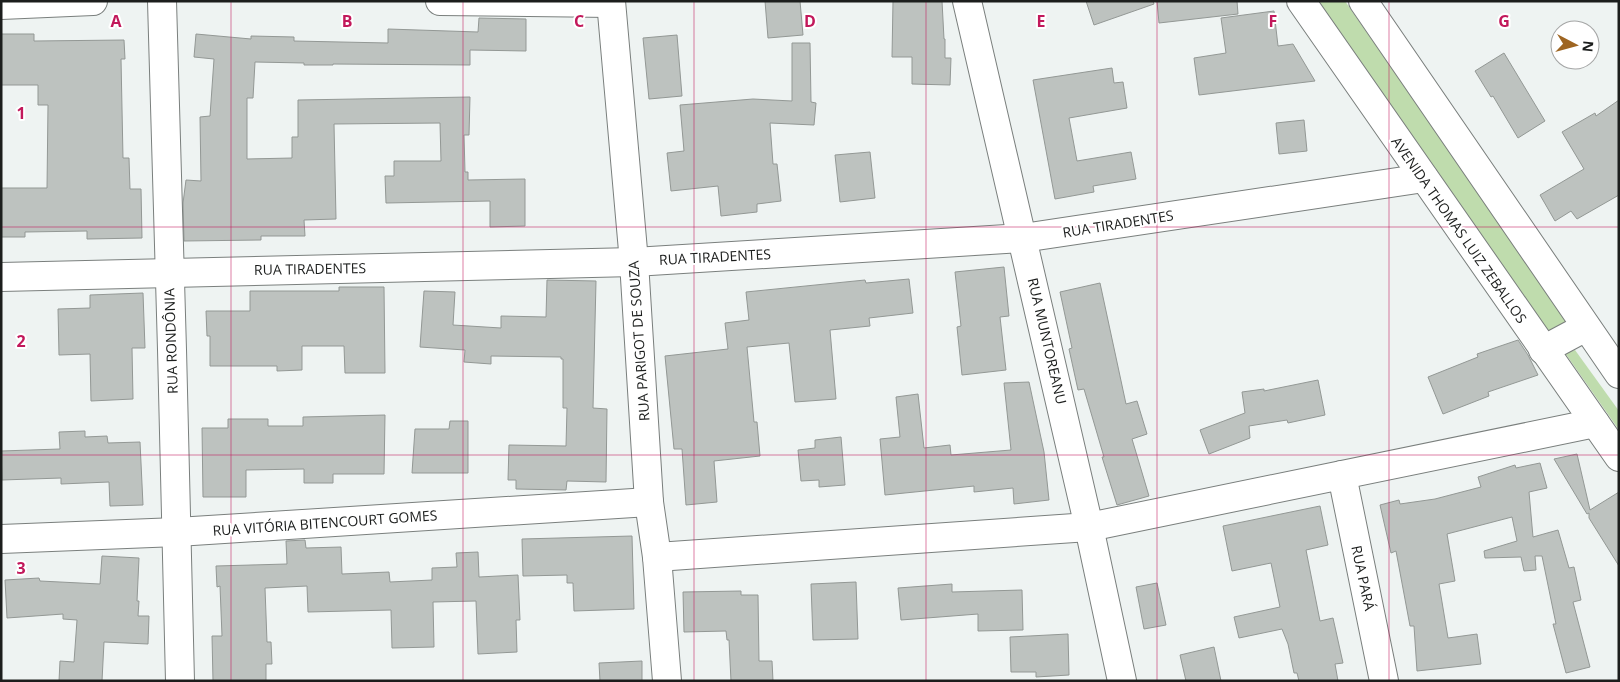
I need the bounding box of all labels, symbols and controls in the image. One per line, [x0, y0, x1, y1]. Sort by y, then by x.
text: A [110, 10, 122, 32]
text: B [342, 10, 352, 32]
text: C [574, 10, 584, 32]
text: D [804, 10, 816, 32]
text: E [1037, 10, 1046, 32]
text: F [1269, 10, 1277, 32]
text: G [1498, 10, 1510, 32]
north arrow [1550, 20, 1600, 70]
text: N [1578, 40, 1598, 53]
text: 1 [16, 102, 26, 124]
street label: AVENIDA THOMAS LUIZ ZEBALLOS [1387, 133, 1531, 327]
street label: RUA TIRADENTES [1061, 205, 1175, 242]
street label: RUA TIRADENTES [658, 244, 771, 269]
street label: RUA TIRADENTES [254, 258, 366, 279]
street label: RUA PARIGOT DE SOUZA [623, 260, 654, 422]
street label: RUA MUNTOREANU [1024, 276, 1071, 406]
street label: RUA RONDÔNIA [159, 288, 182, 394]
text: 2 [16, 330, 26, 352]
street label: RUA VITÓRIA BITENCOURT GOMES [212, 505, 438, 540]
street label: RUA PARÁ [1347, 544, 1380, 612]
text: 3 [16, 557, 26, 579]

